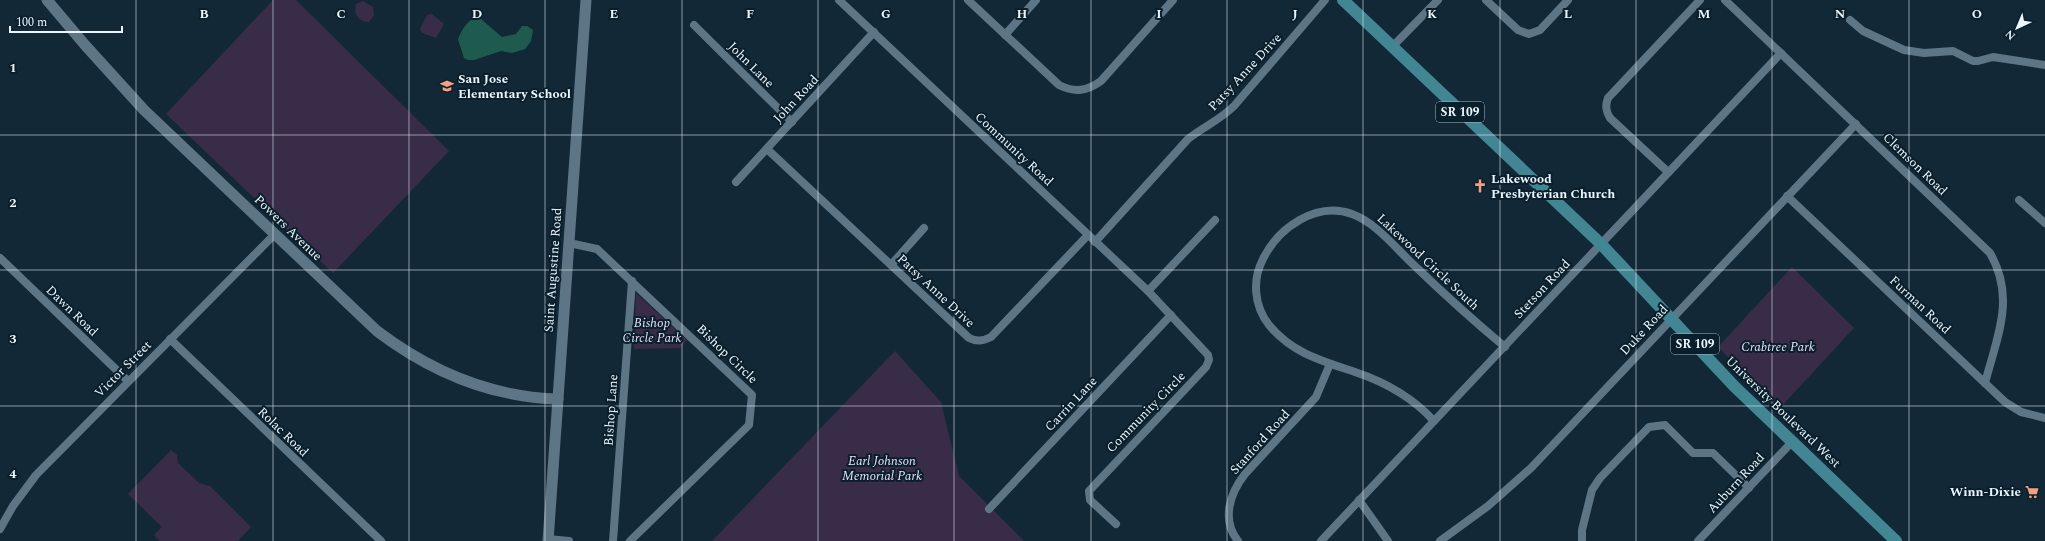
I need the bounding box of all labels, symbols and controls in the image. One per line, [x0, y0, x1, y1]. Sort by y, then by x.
text: B [199, 4, 209, 24]
text: C [336, 4, 346, 24]
text: D [472, 4, 482, 24]
text: E [610, 4, 619, 24]
text: F [746, 4, 754, 24]
text: G [881, 4, 891, 24]
text: H [1017, 4, 1028, 24]
text: I [1156, 4, 1162, 24]
text: J [1292, 4, 1298, 24]
text: K [1427, 4, 1437, 24]
text: L [1564, 4, 1572, 24]
text: M [1698, 4, 1711, 24]
text: N [1835, 4, 1846, 24]
text: O [1972, 4, 1982, 24]
scale bar [10, 8, 122, 34]
north arrow [1997, 8, 2037, 48]
text: 100 m [16, 13, 47, 32]
text: N [2001, 26, 2020, 44]
street label: Patsy Anne Drive [1203, 28, 1287, 116]
street label: John Lane [723, 37, 779, 93]
text: 1 [9, 58, 17, 78]
place label: San Jose Elementary School [458, 69, 571, 104]
street label: John Road [768, 70, 824, 128]
school or university icon: San Jose Elementary School [439, 78, 455, 94]
road number: SR 109 [1436, 102, 1484, 122]
street label: Community Road [970, 107, 1058, 191]
street label: Clemson Road [1878, 128, 1952, 200]
place label: Lakewood Presbyterian Church [1491, 169, 1615, 204]
church icon: Lakewood Presbyterian Church [1472, 178, 1488, 194]
street label: Powers Avenue [249, 190, 327, 266]
text: 2 [9, 193, 17, 213]
street label: Saint Augustine Road [539, 207, 567, 333]
street label: Lakewood Circle South [1372, 209, 1484, 315]
street label: Patsy Anne Drive [892, 249, 980, 333]
street label: Stetson Road [1509, 255, 1575, 323]
street label: Furman Road [1885, 271, 1955, 339]
street label: Dawn Road [41, 281, 103, 341]
street label: Duke Road [1615, 300, 1673, 360]
park label: Bishop Circle Park [622, 313, 682, 348]
street label: Bishop Circle [692, 320, 762, 388]
text: 3 [9, 329, 17, 349]
road number: SR 109 [1671, 334, 1719, 354]
street label: Victor Street [90, 335, 157, 402]
park label: Crabtree Park [1741, 337, 1815, 357]
street label: University Boulevard West [1721, 351, 1845, 473]
street label: Community Circle [1102, 367, 1190, 457]
street label: Carrin Lane [1040, 372, 1102, 436]
street label: Bishop Lane [599, 373, 623, 447]
street label: Rolac Road [253, 402, 313, 462]
street label: Stanford Road [1225, 405, 1295, 479]
street label: Auburn Road [1703, 448, 1769, 518]
park label: Earl Johnson Memorial Park [842, 451, 922, 486]
text: 4 [9, 464, 17, 484]
place label: Winn-Dixie [1950, 482, 2021, 502]
supermarket icon: Winn-Dixie [2024, 484, 2040, 500]

